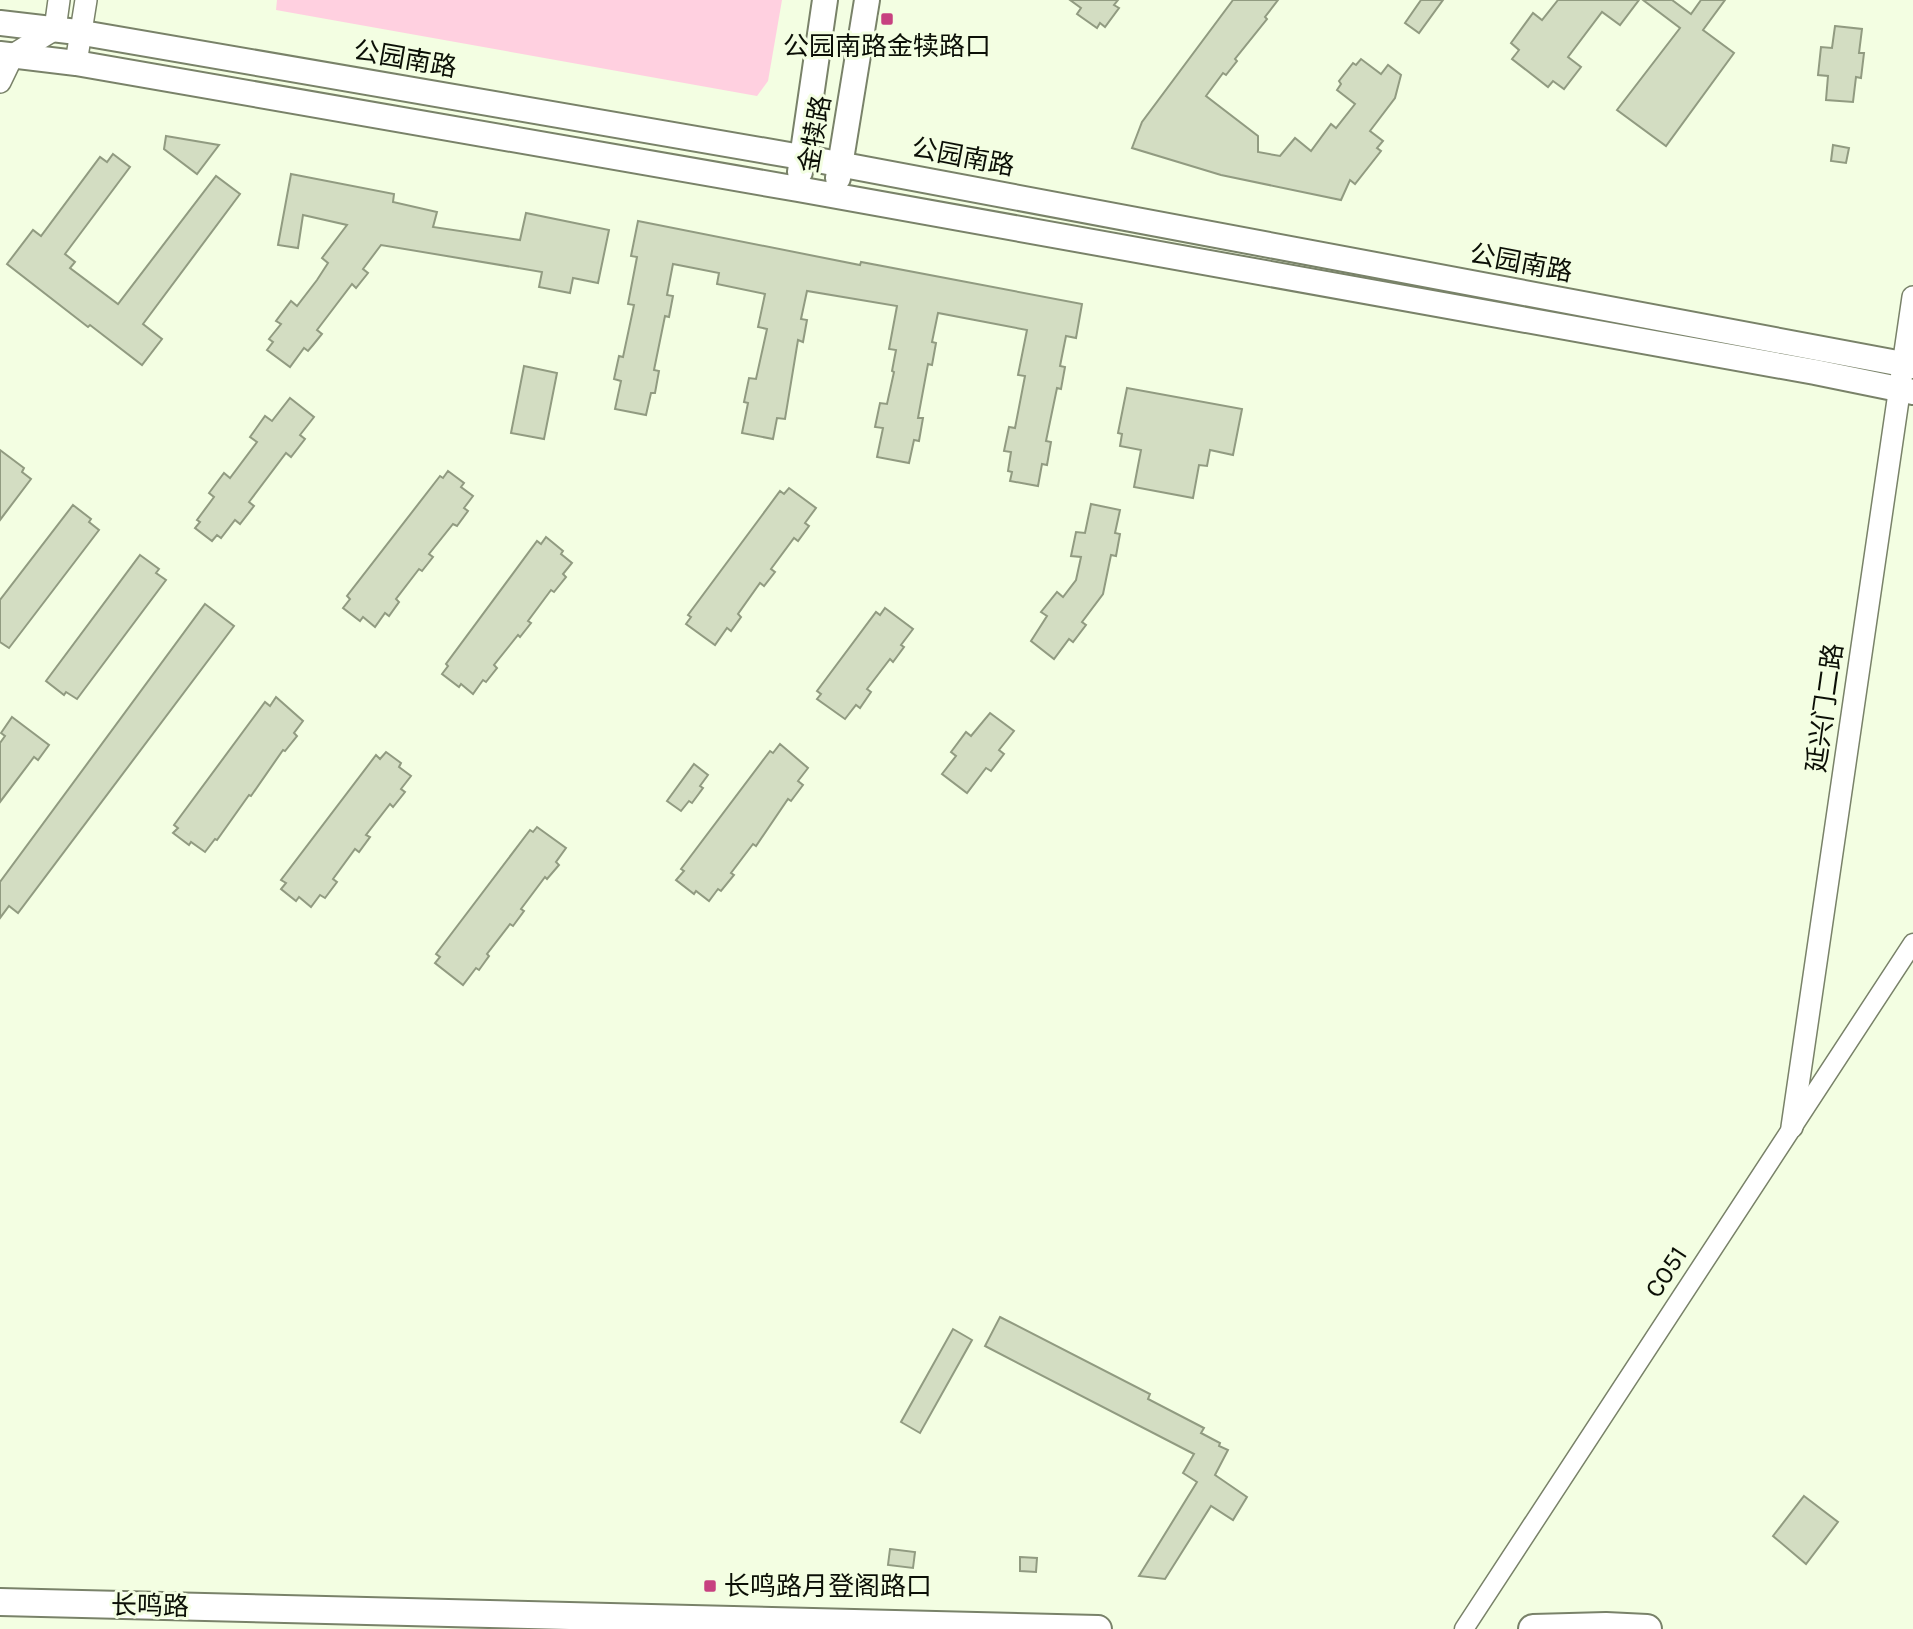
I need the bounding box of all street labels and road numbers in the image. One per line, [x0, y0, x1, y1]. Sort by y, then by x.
street label: 公园南路 [351, 35, 459, 83]
street label: 金犊路 [793, 93, 837, 175]
street label: 公园南路 [909, 132, 1017, 182]
street label: 公园南路 [1467, 238, 1575, 288]
street label: 延兴门二路 [1801, 641, 1849, 775]
street label: C051 [1638, 1241, 1694, 1303]
street label: 长鸣路 [111, 1590, 189, 1622]

